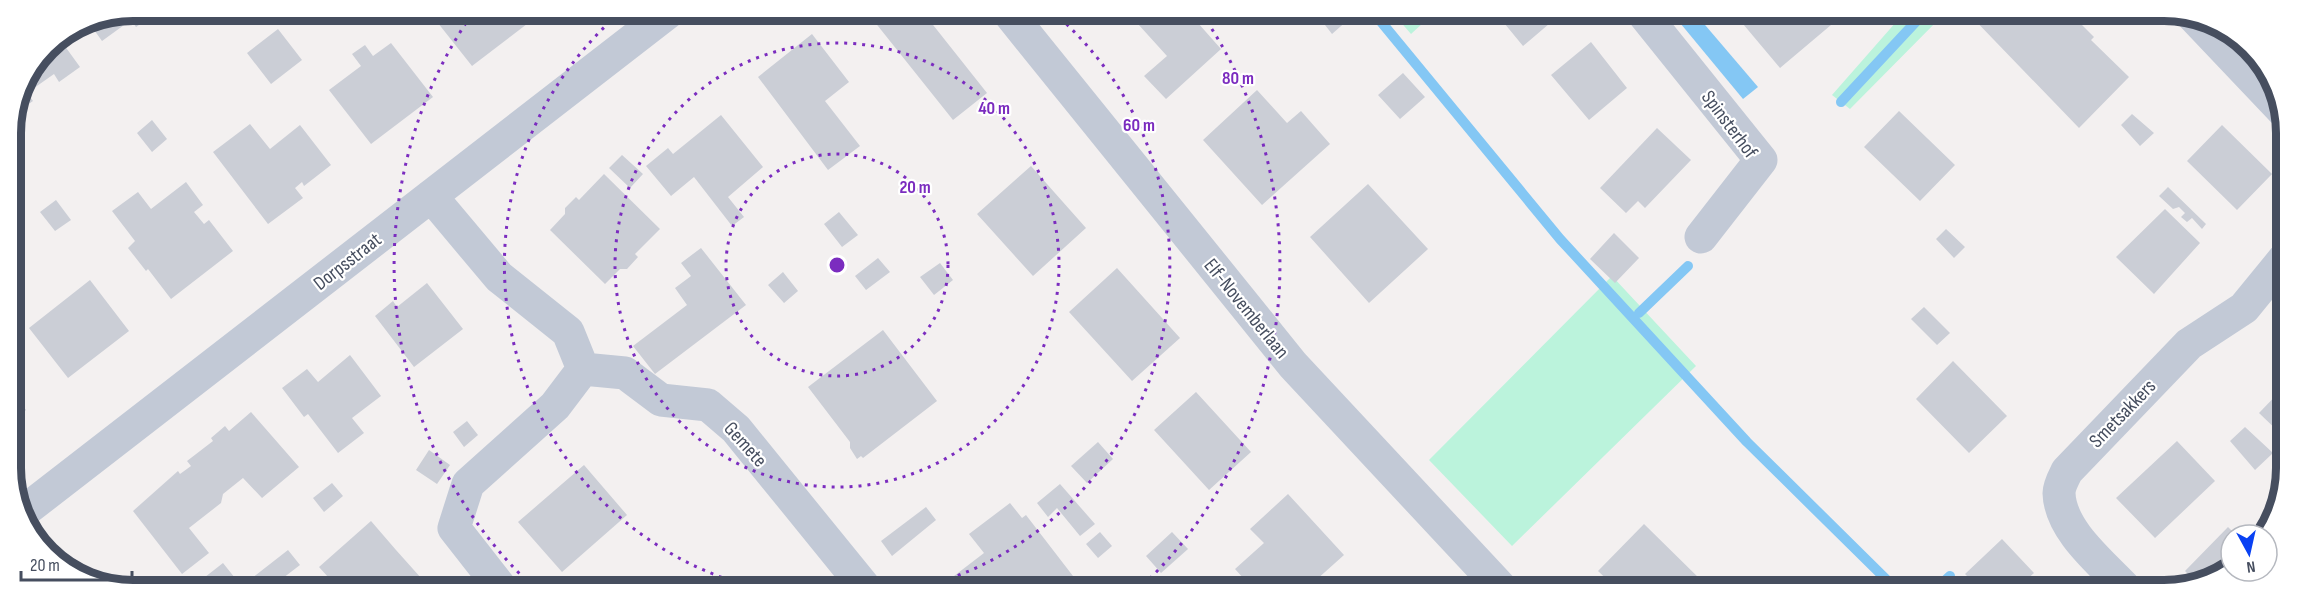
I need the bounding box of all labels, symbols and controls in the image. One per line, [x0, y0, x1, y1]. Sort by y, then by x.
text: 80 m [1222, 68, 1254, 89]
street label: Spinsterhof [1696, 86, 1763, 163]
text: 40 m [978, 98, 1010, 119]
text: 60 m [1123, 115, 1155, 136]
text: 20 m [899, 177, 931, 198]
street label: Dorpsstraat [309, 228, 386, 296]
street label: Elf-Novemberlaan [1199, 254, 1294, 363]
centre of rings [827, 255, 847, 275]
street label: Smetsakkers [2084, 375, 2161, 453]
street label: Gemete [719, 417, 772, 472]
north arrow [2219, 523, 2279, 583]
scale bar [21, 544, 132, 582]
text: 20 m [30, 555, 60, 576]
text: N [2245, 556, 2256, 576]

